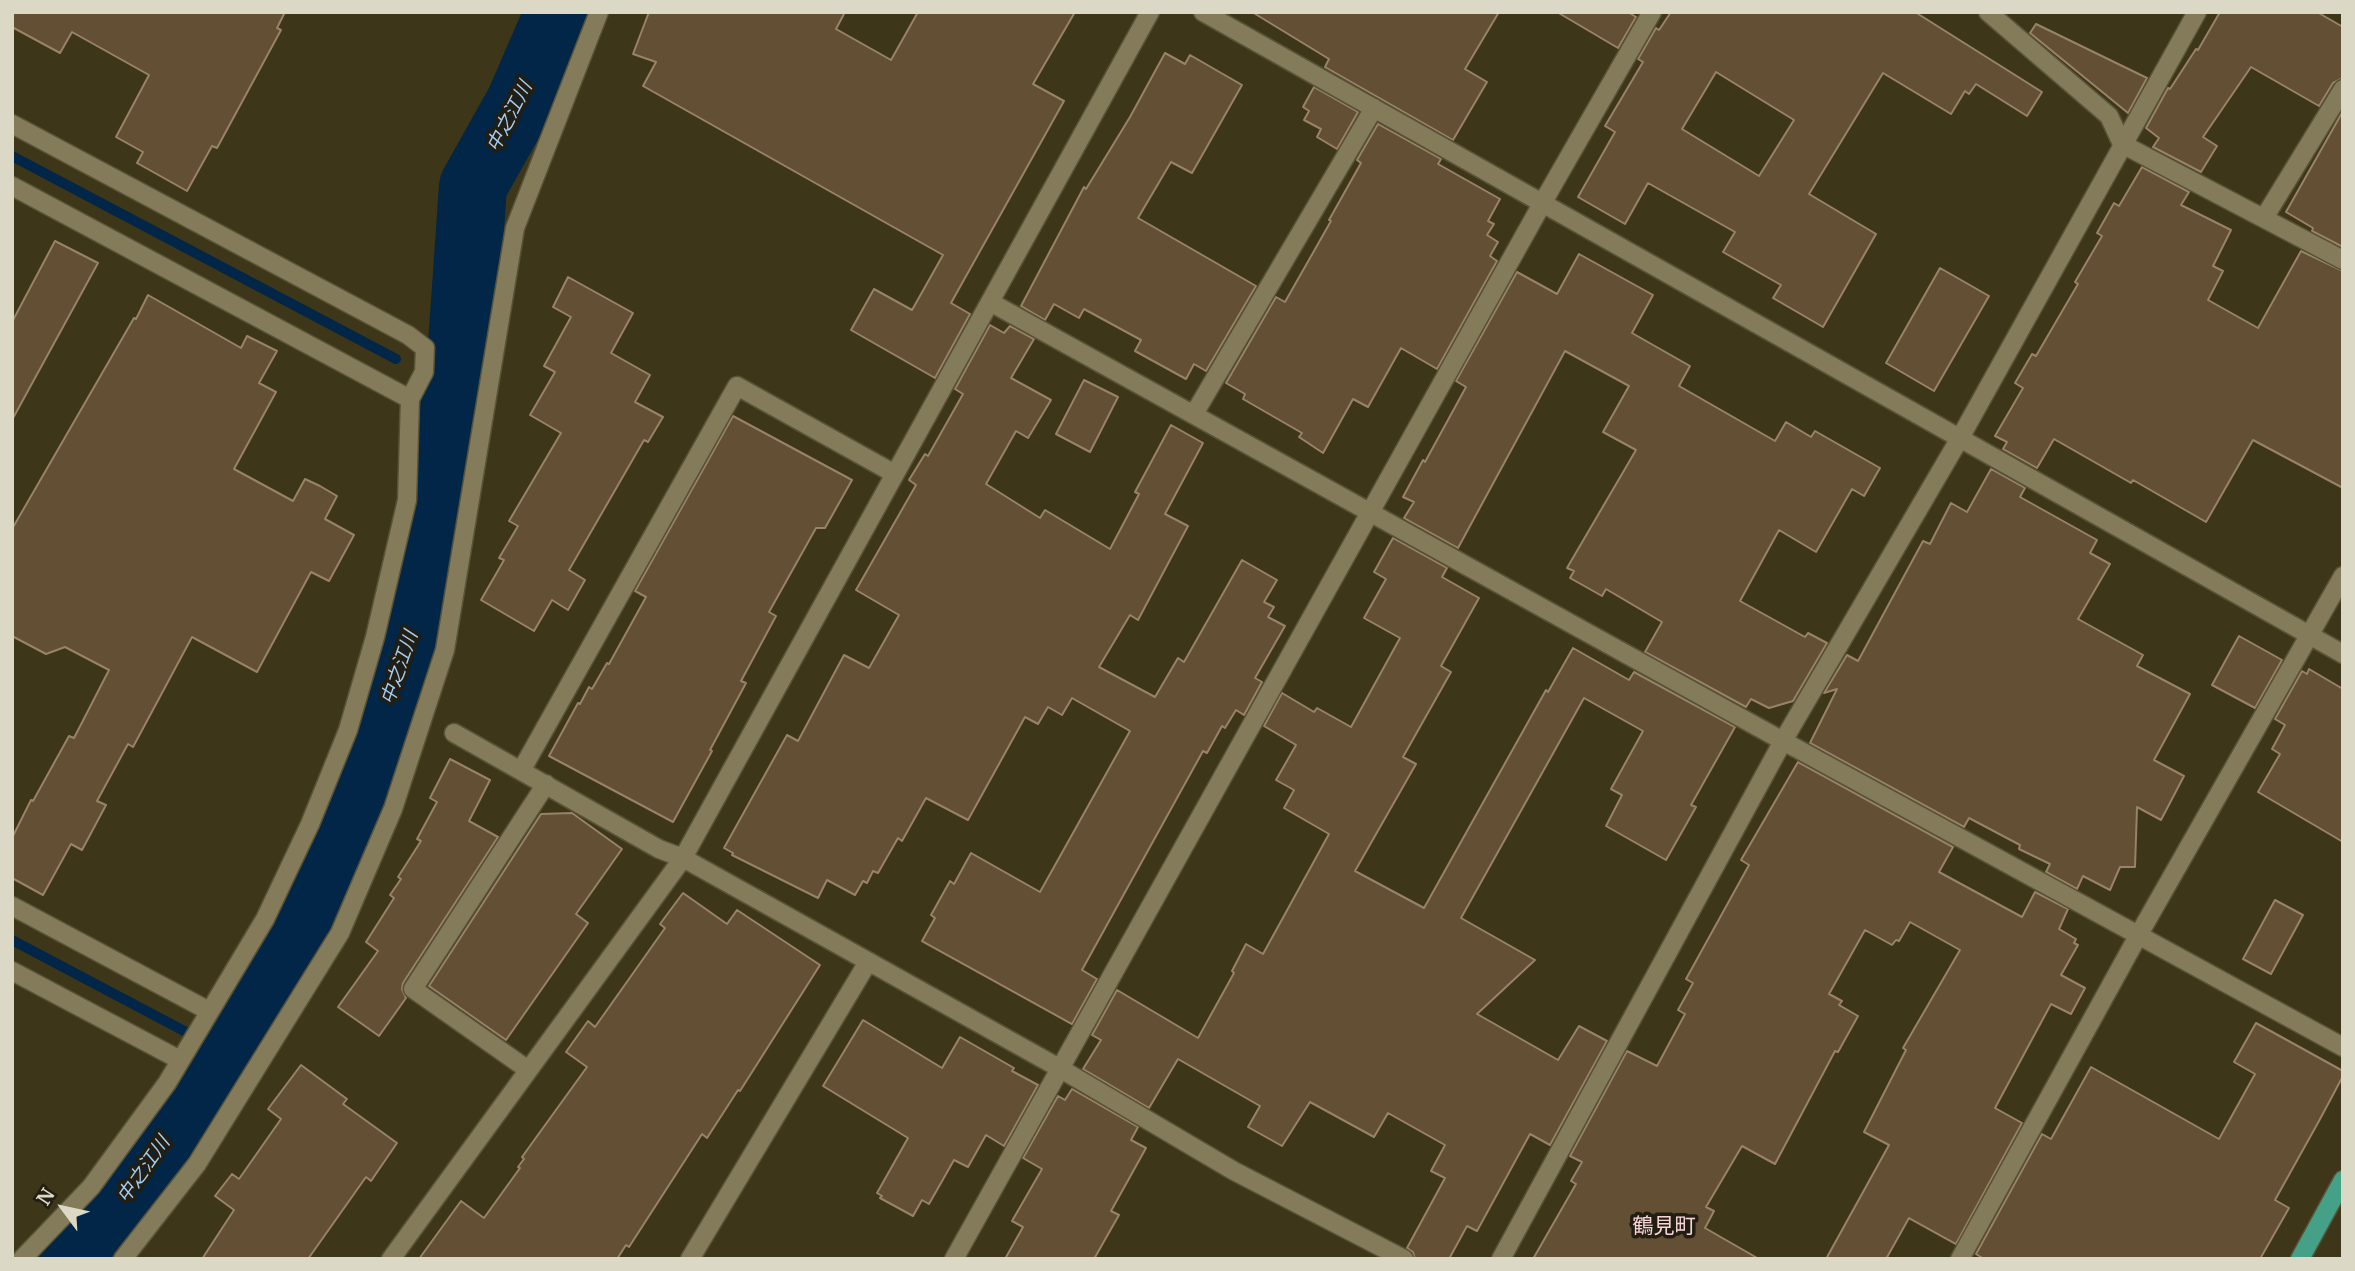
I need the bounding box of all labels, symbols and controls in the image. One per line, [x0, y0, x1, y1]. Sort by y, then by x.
water label: 中之江川 [483, 78, 537, 156]
water label: 中之江川 [377, 628, 423, 708]
water label: 中之江川 [113, 1132, 175, 1208]
north arrow [28, 1173, 98, 1243]
text: N [31, 1184, 60, 1209]
district label: 鶴見町 [1633, 1214, 1695, 1240]

